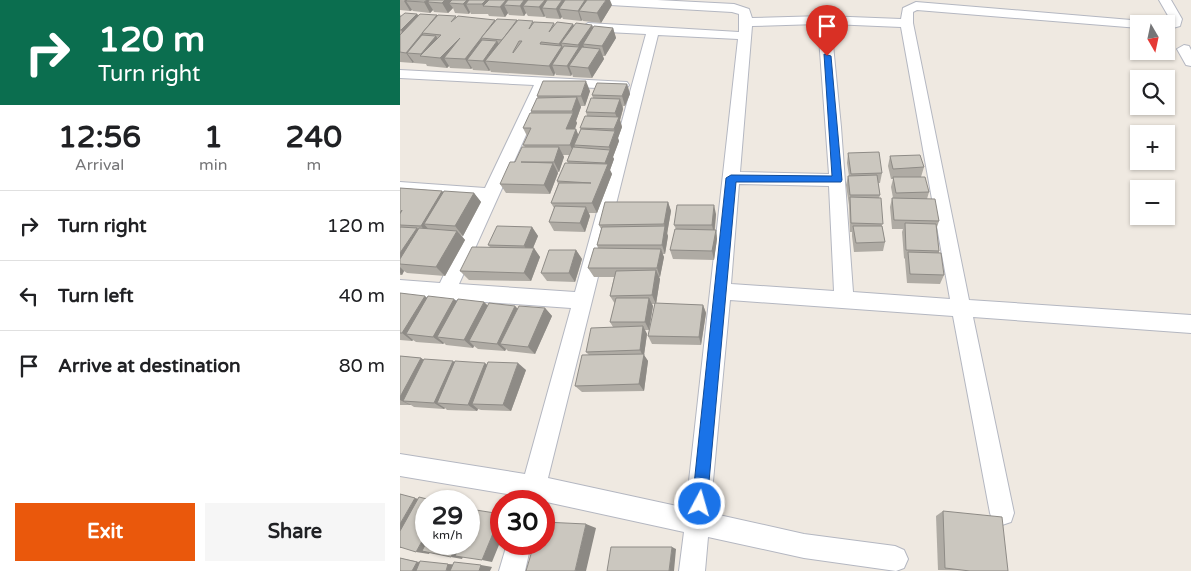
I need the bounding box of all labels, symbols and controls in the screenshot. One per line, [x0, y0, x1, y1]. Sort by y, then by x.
pin [806, 5, 848, 56]
icon: arrive [813, 12, 841, 40]
north arrow [1130, 15, 1175, 60]
map controls [1130, 15, 1175, 225]
text: 120 m [98, 19, 205, 61]
icon: right [15, 20, 80, 85]
text: Turn right [98, 61, 200, 87]
button: search [1130, 70, 1175, 115]
text: 12:56 [58, 119, 141, 156]
text: 1 [204, 119, 223, 156]
text: 240 [286, 119, 342, 156]
button: + [1130, 125, 1175, 170]
text: Arrival [75, 155, 124, 175]
text: min [199, 155, 228, 175]
text: m [306, 155, 321, 175]
button: − [1130, 180, 1175, 225]
icon: right [15, 212, 43, 240]
text: Turn right [58, 215, 146, 237]
text: 120 m [327, 215, 385, 237]
icon: left [15, 282, 43, 310]
text: Turn left [58, 285, 134, 307]
text: 40 m [339, 285, 385, 307]
icon: arrive [15, 352, 43, 380]
text: Arrive at destination [58, 355, 241, 377]
text: 80 m [339, 355, 385, 377]
position arrow [673, 477, 725, 529]
speed limit sign: 30 [490, 490, 555, 555]
text: 29 [432, 501, 463, 531]
button: Exit [15, 503, 195, 561]
button: Share [205, 503, 385, 561]
text: km/h [432, 528, 463, 542]

